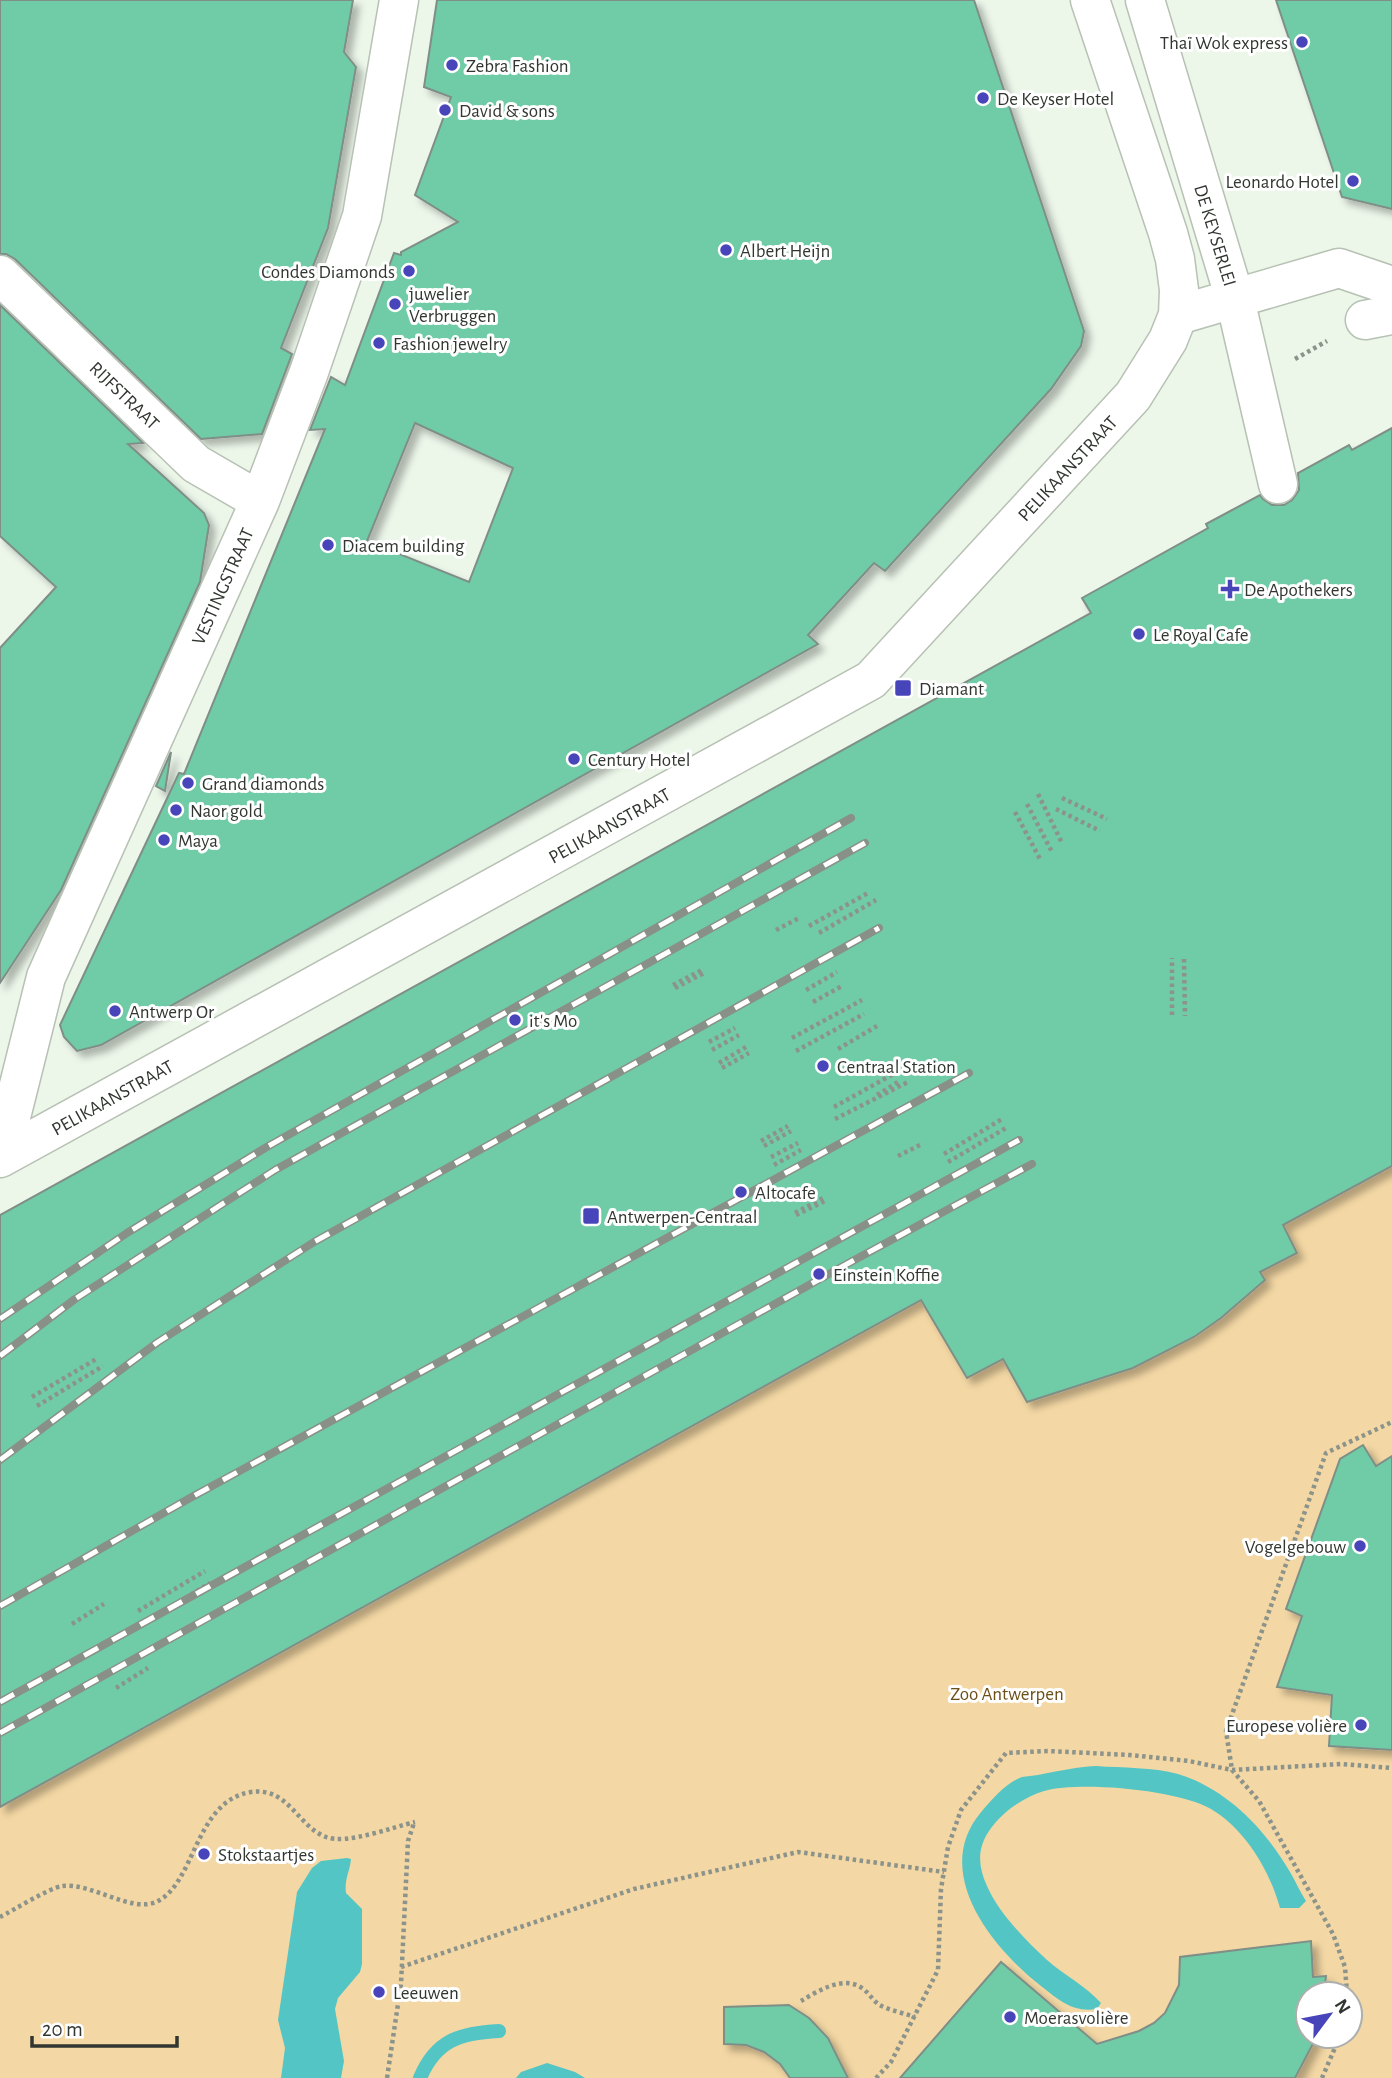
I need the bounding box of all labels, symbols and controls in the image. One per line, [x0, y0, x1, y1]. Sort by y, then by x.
place label: Thaï Wok express [1160, 34, 1288, 53]
marker: Thaï Wok express [1294, 34, 1310, 50]
marker: Zebra Fashion [444, 57, 460, 73]
place label: Zebra Fashion [466, 57, 569, 76]
marker: De Keyser Hotel [975, 90, 991, 106]
place label: De Keyser Hotel [997, 90, 1114, 109]
marker: David & sons [437, 102, 453, 118]
place label: David & sons [459, 102, 555, 121]
place label: Leonardo Hotel [1225, 173, 1339, 192]
marker: Leonardo Hotel [1345, 173, 1361, 189]
street label: DE KEYSERLEI [1190, 182, 1239, 288]
marker: Albert Heijn [718, 242, 734, 258]
place label: Albert Heijn [740, 242, 830, 261]
place label: Condes Diamonds [261, 263, 395, 282]
marker: Condes Diamonds [401, 263, 417, 279]
place label: juwelier Verbruggen [409, 285, 496, 326]
marker: juwelier Verbruggen [387, 296, 403, 312]
marker: Fashion jewelry [371, 335, 387, 351]
place label: Fashion jewelry [393, 335, 507, 354]
street label: RIJFSTRAAT [86, 359, 162, 434]
street label: PELIKAANSTRAAT [1015, 413, 1121, 525]
street label: VESTINGSTRAAT [189, 525, 258, 648]
marker: Diacem building [320, 537, 336, 553]
place label: Diacem building [342, 537, 465, 556]
marker: De Apothekers [1222, 581, 1238, 597]
place label: De Apothekers [1244, 581, 1353, 600]
marker: Le Royal Cafe [1131, 626, 1147, 642]
place label: Le Royal Cafe [1153, 626, 1249, 645]
marker: Diamant [893, 678, 913, 698]
place label: Diamant [919, 680, 984, 699]
marker: Century Hotel [566, 751, 582, 767]
place label: Century Hotel [588, 751, 690, 770]
marker: Grand diamonds [180, 775, 196, 791]
place label: Grand diamonds [202, 775, 324, 794]
street label: PELIKAANSTRAAT [546, 785, 674, 868]
marker: Naor gold [168, 802, 184, 818]
place label: Naor gold [190, 802, 263, 821]
marker: Maya [156, 832, 172, 848]
place label: Maya [178, 832, 218, 851]
marker: Antwerp Or [107, 1003, 123, 1019]
place label: Antwerp Or [129, 1003, 214, 1022]
marker: it's Mo [507, 1012, 523, 1028]
place label: it's Mo [529, 1012, 577, 1031]
street label: PELIKAANSTRAAT [49, 1057, 177, 1140]
marker: Centraal Station [815, 1058, 831, 1074]
place label: Centraal Station [837, 1058, 956, 1077]
marker: Altocafe [733, 1184, 749, 1200]
place label: Altocafe [755, 1184, 816, 1203]
marker: Antwerpen-Centraal [581, 1206, 601, 1226]
place label: Antwerpen-Centraal [607, 1208, 757, 1227]
marker: Einstein Koffie [811, 1266, 827, 1282]
place label: Einstein Koffie [833, 1266, 940, 1285]
place label: Vogelgebouw [1245, 1538, 1346, 1557]
marker: Vogelgebouw [1352, 1538, 1368, 1554]
park label: Zoo Antwerpen [950, 1685, 1064, 1704]
place label: Europese volière [1226, 1717, 1347, 1736]
marker: Europese volière [1353, 1717, 1369, 1733]
marker: Stokstaartjes [196, 1846, 212, 1862]
place label: Stokstaartjes [218, 1846, 314, 1865]
north arrow [1294, 1980, 1364, 2050]
marker: Leeuwen [371, 1984, 387, 2000]
place label: Leeuwen [393, 1984, 459, 2003]
text: N [1331, 1996, 1354, 2017]
scale bar [32, 2004, 177, 2048]
marker: Moerasvolière [1002, 2009, 1018, 2025]
place label: Moerasvolière [1024, 2009, 1128, 2028]
text: 20 m [42, 2019, 83, 2040]

